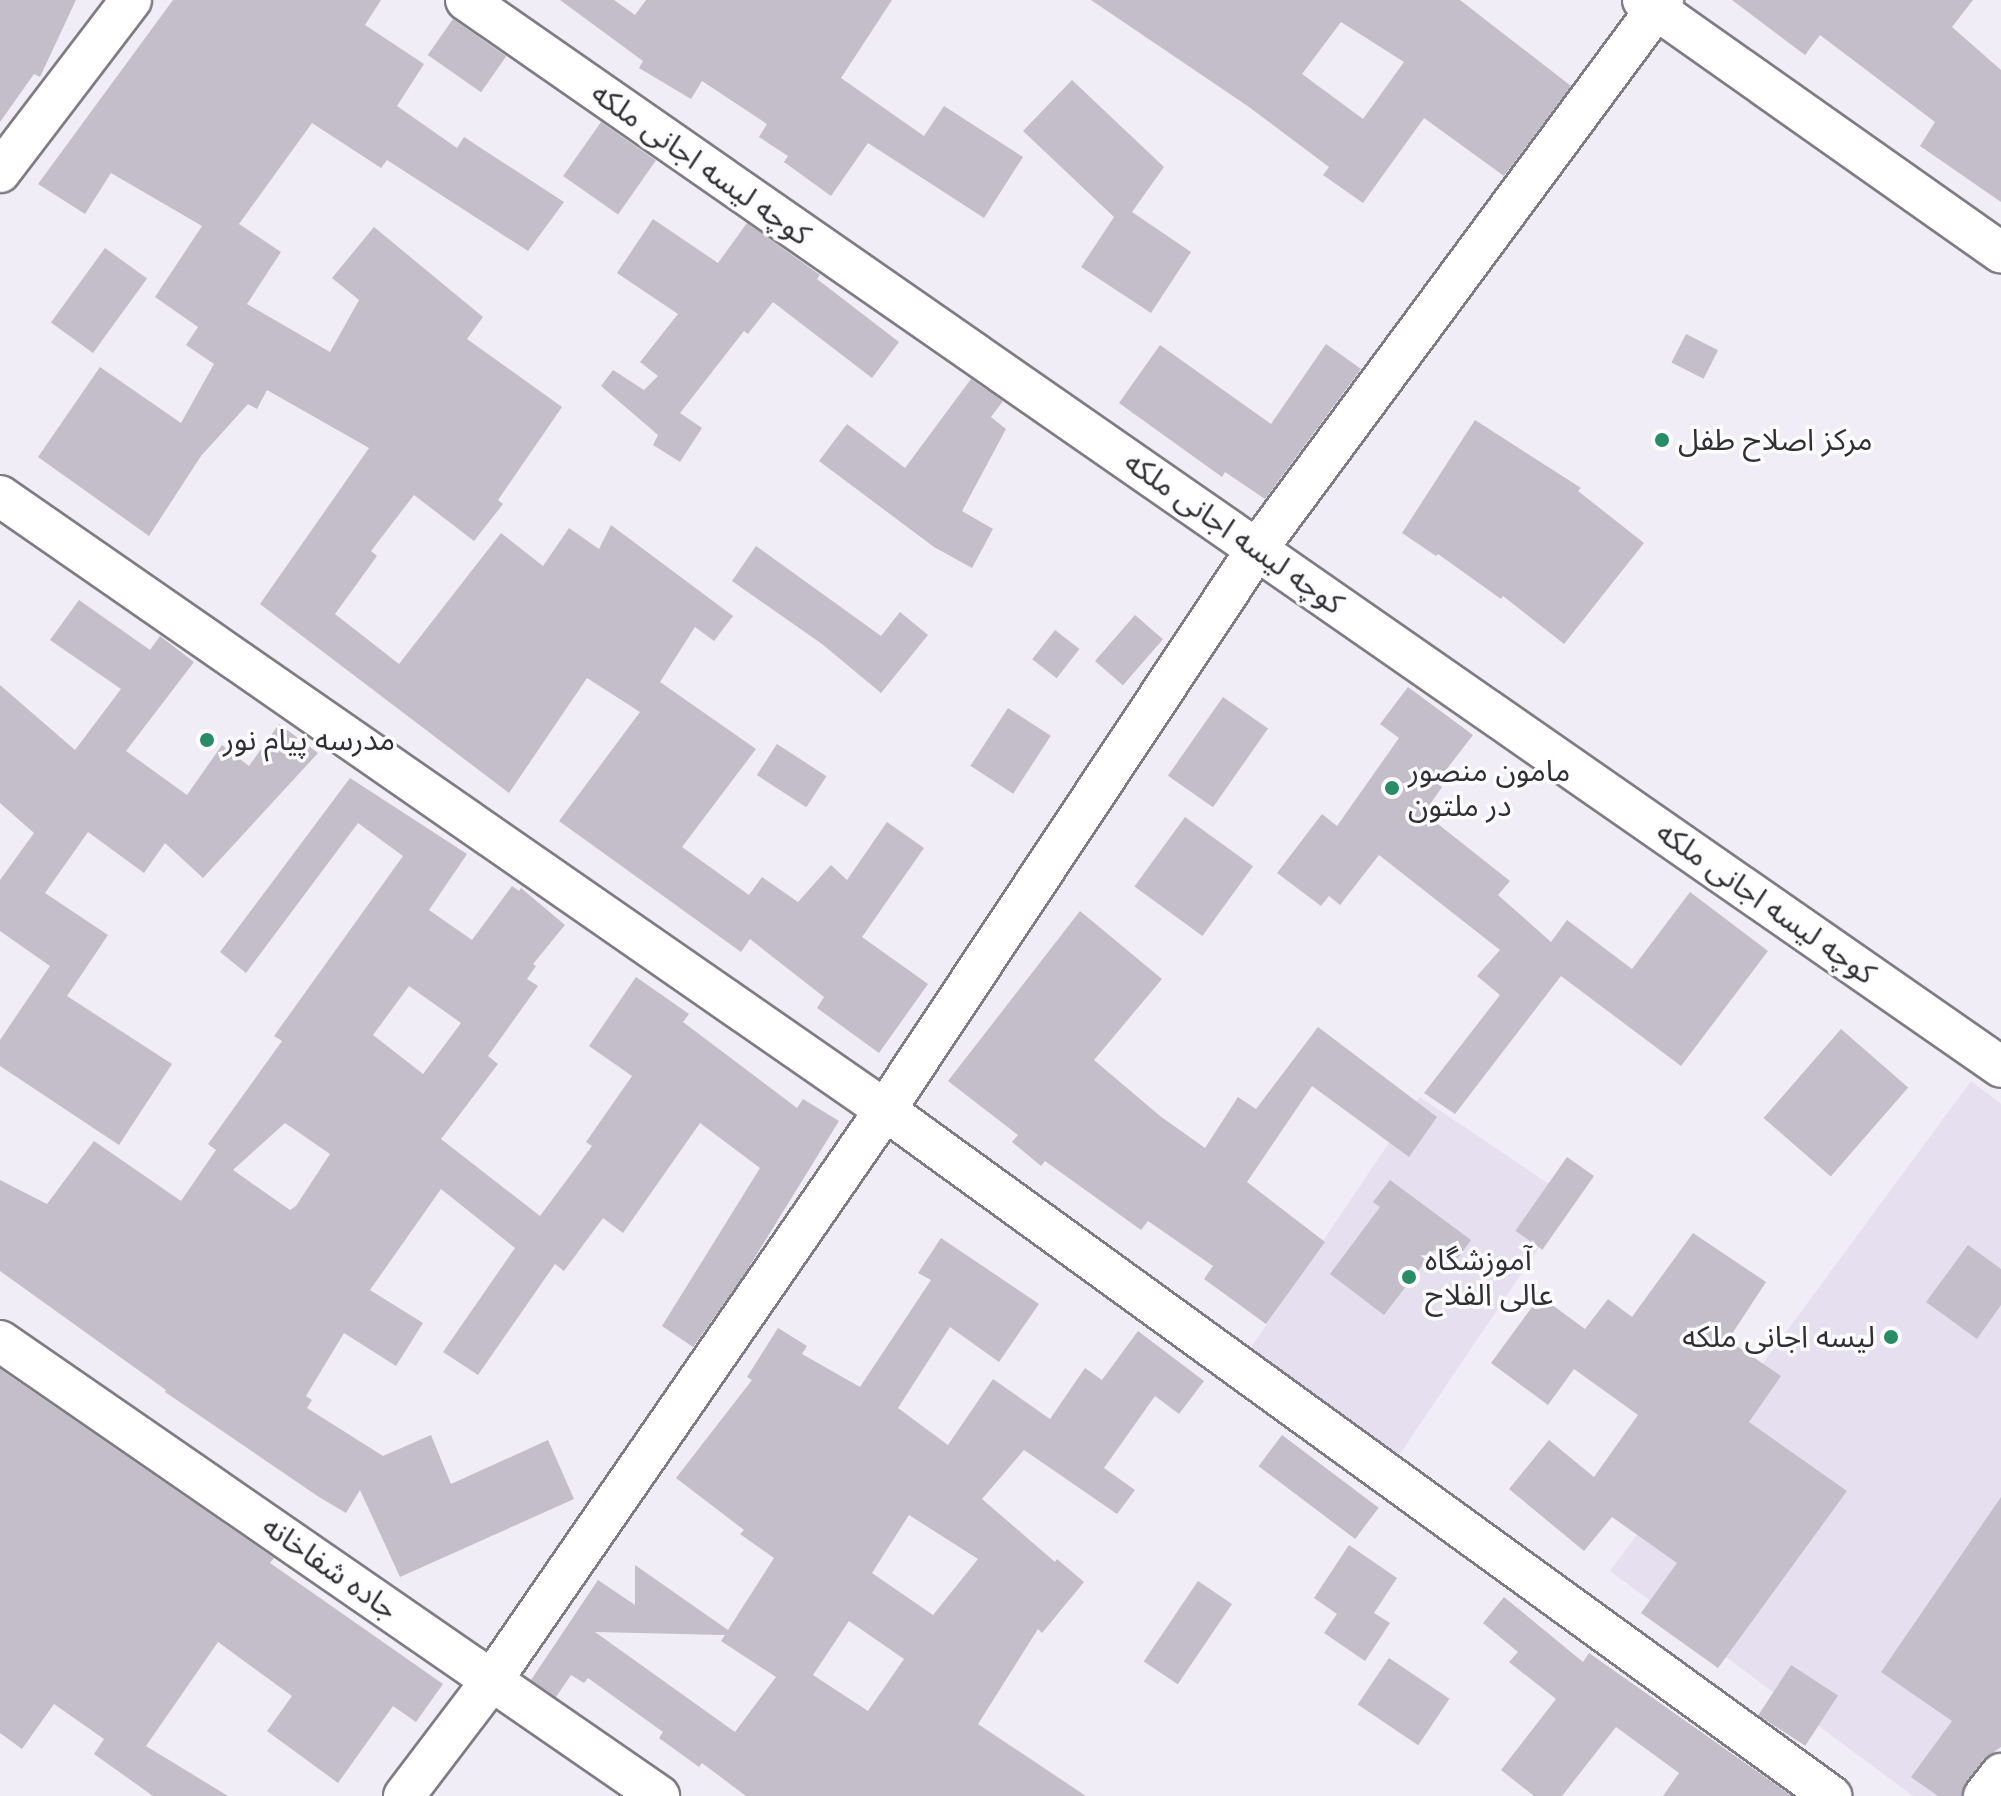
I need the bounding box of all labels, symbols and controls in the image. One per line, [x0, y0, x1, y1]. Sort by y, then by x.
street label: کوچه لیسه اجانی ملکه [585, 75, 817, 253]
place label: مرکز اصلاح طفل [1678, 422, 1873, 458]
marker: مرکز اصلاح طفل [1653, 431, 1671, 449]
street label: کوچه لیسه اجانی ملکه [1118, 444, 1350, 622]
place label: مدرسه پیام نور [223, 722, 395, 758]
marker: مدرسه پیام نور [198, 731, 216, 749]
place label: مامون منصور در ملتون [1408, 753, 1570, 824]
marker: مامون منصور در ملتون [1383, 779, 1401, 797]
street label: کوچه لیسه اجانی ملکه [1650, 814, 1882, 992]
place label: آموزشگاه عالی الفلاح [1425, 1242, 1553, 1312]
marker: آموزشگاه عالی الفلاح [1400, 1268, 1418, 1286]
place label: لیسه اجانی ملکه [1682, 1319, 1875, 1355]
marker: لیسه اجانی ملکه [1882, 1328, 1900, 1346]
street label: جاده شفاخانه [255, 1508, 405, 1628]

